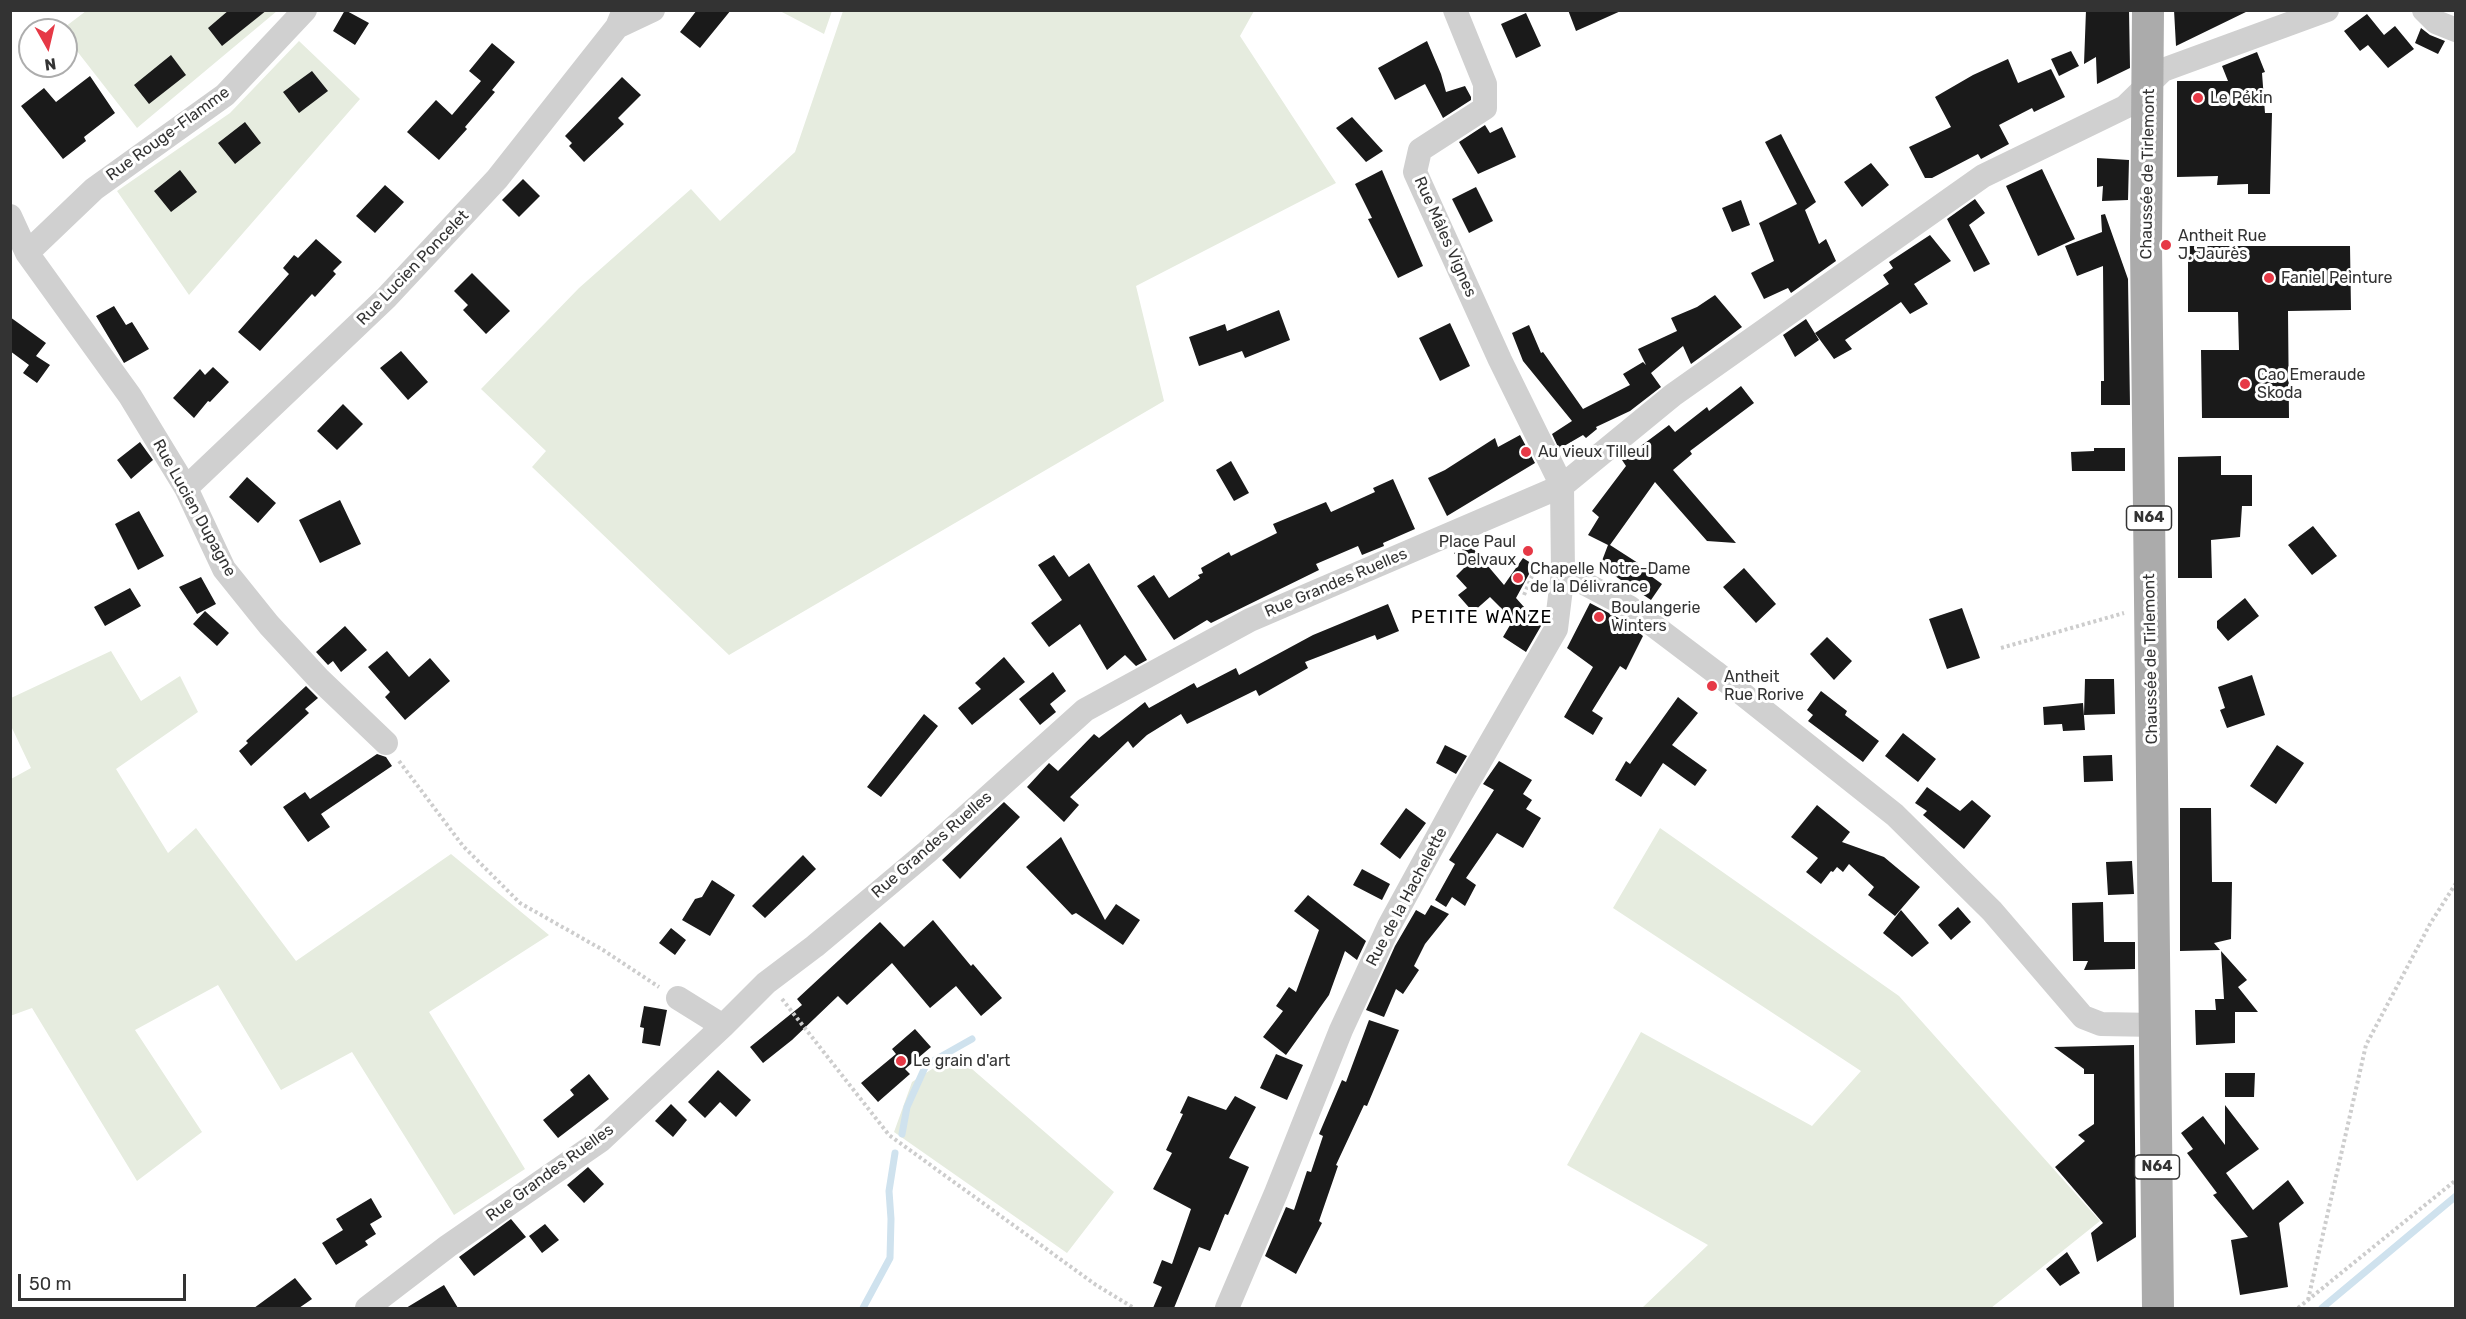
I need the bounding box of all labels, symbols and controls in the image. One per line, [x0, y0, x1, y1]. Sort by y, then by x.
north arrow [18, 18, 78, 78]
text: N [43, 54, 57, 75]
street label: Rue Rouge-Flamme [103, 83, 233, 185]
place label: Le Pékin [2210, 88, 2273, 108]
street label: Chaussée de Tirlemont [2137, 89, 2159, 259]
marker: Le Pékin [2191, 91, 2205, 105]
street label: Rue Mâles Vignes [1410, 174, 1480, 300]
street label: Rue Lucien Poncelet [353, 206, 473, 330]
place label: Antheit Rue J. Jaurès [2178, 226, 2266, 264]
marker: Antheit Rue J. Jaurès [2159, 238, 2173, 252]
place label: Faniel Peinture [2281, 268, 2392, 288]
marker: Faniel Peinture [2262, 271, 2276, 285]
place label: Cao Emeraude Skoda [2257, 365, 2365, 403]
marker: Cao Emeraude Skoda [2238, 377, 2252, 391]
street label: Rue Lucien Dupagne [148, 436, 240, 580]
place label: Au vieux Tilleul [1538, 442, 1649, 462]
marker: Au vieux Tilleul [1519, 445, 1533, 459]
road number: N64 [2126, 506, 2172, 530]
place label: Place Paul Delvaux [1439, 532, 1516, 570]
street label: Rue Grandes Ruelles [1262, 544, 1410, 622]
marker: Place Paul Delvaux [1521, 544, 1535, 558]
place label: Chapelle Notre-Dame de la Délivrance [1530, 559, 1690, 597]
marker: Chapelle Notre-Dame de la Délivrance [1511, 571, 1525, 585]
street label: Chaussée de Tirlemont [2140, 574, 2162, 744]
place label: Boulangerie Winters [1611, 598, 1700, 636]
district label: PETITE WANZE [1411, 607, 1553, 629]
marker: Boulangerie Winters [1592, 610, 1606, 624]
place label: Antheit Rue Rorive [1724, 667, 1804, 705]
marker: Antheit Rue Rorive [1705, 679, 1719, 693]
street label: Rue Grandes Ruelles [868, 788, 996, 902]
street label: Rue de la Hachelette [1362, 824, 1452, 970]
place label: Le grain d'art [913, 1051, 1010, 1071]
marker: Le grain d'art [894, 1054, 908, 1068]
street label: Rue Grandes Ruelles [483, 1120, 617, 1226]
road number: N64 [2134, 1155, 2180, 1179]
scale bar [21, 1262, 189, 1300]
text: 50 m [29, 1273, 72, 1295]

